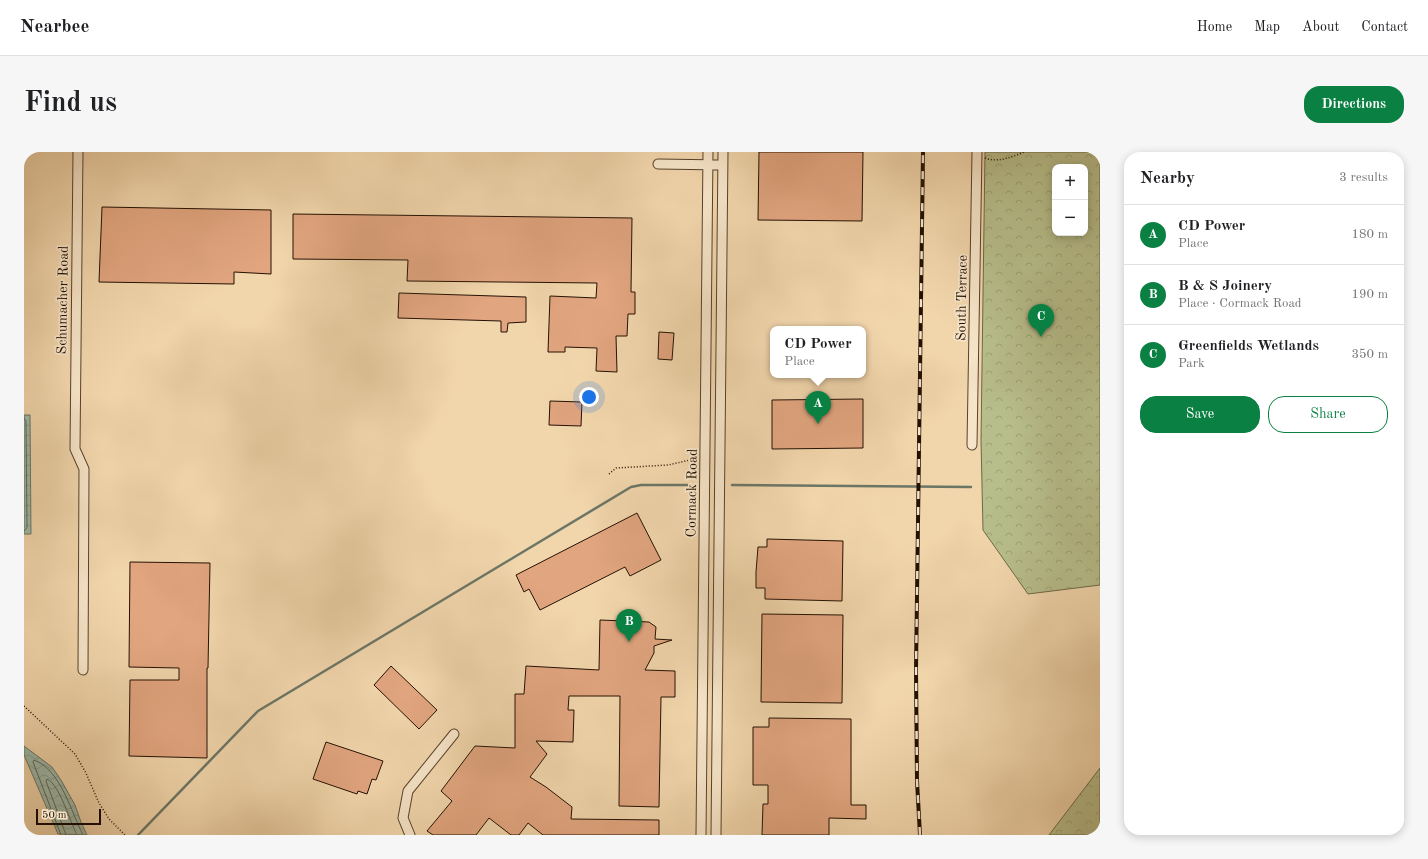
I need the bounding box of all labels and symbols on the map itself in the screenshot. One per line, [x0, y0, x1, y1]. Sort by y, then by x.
street label: Schumacher Road [55, 245, 71, 355]
street label: South Terrace [954, 255, 970, 341]
pin: C [1028, 304, 1054, 337]
your location [579, 387, 599, 407]
pin: A [805, 391, 831, 424]
street label: Cormack Road [684, 449, 700, 537]
pin: B [616, 609, 642, 642]
scale bar [36, 807, 101, 826]

